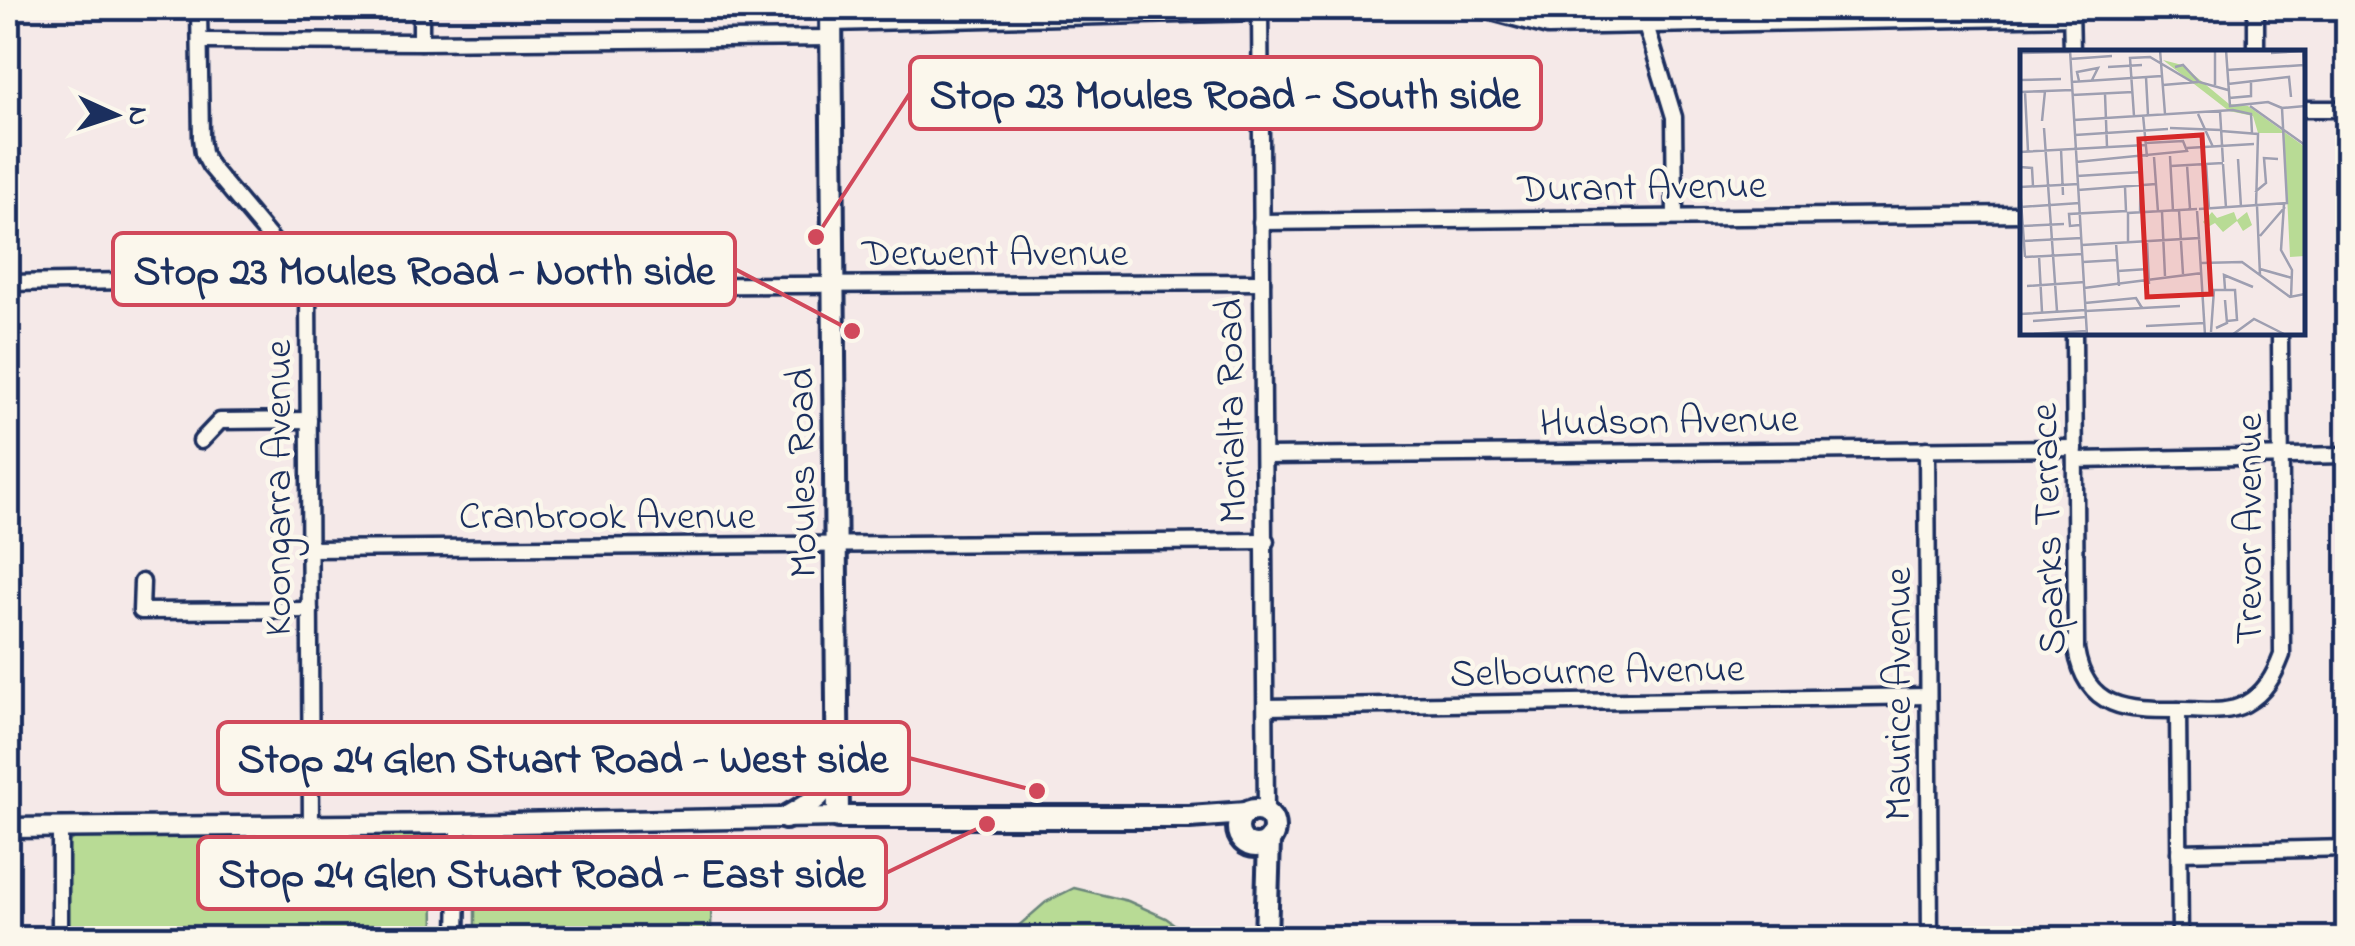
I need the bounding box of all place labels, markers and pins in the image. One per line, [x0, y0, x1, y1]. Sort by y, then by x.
callout: Stop 23 Moules Road - South side [910, 57, 1541, 129]
callout: Stop 23 Moules Road - North side [113, 233, 735, 305]
callout: Stop 24 Glen Stuart Road - West side [218, 722, 909, 794]
callout: Stop 24 Glen Stuart Road - East side [198, 837, 886, 909]

